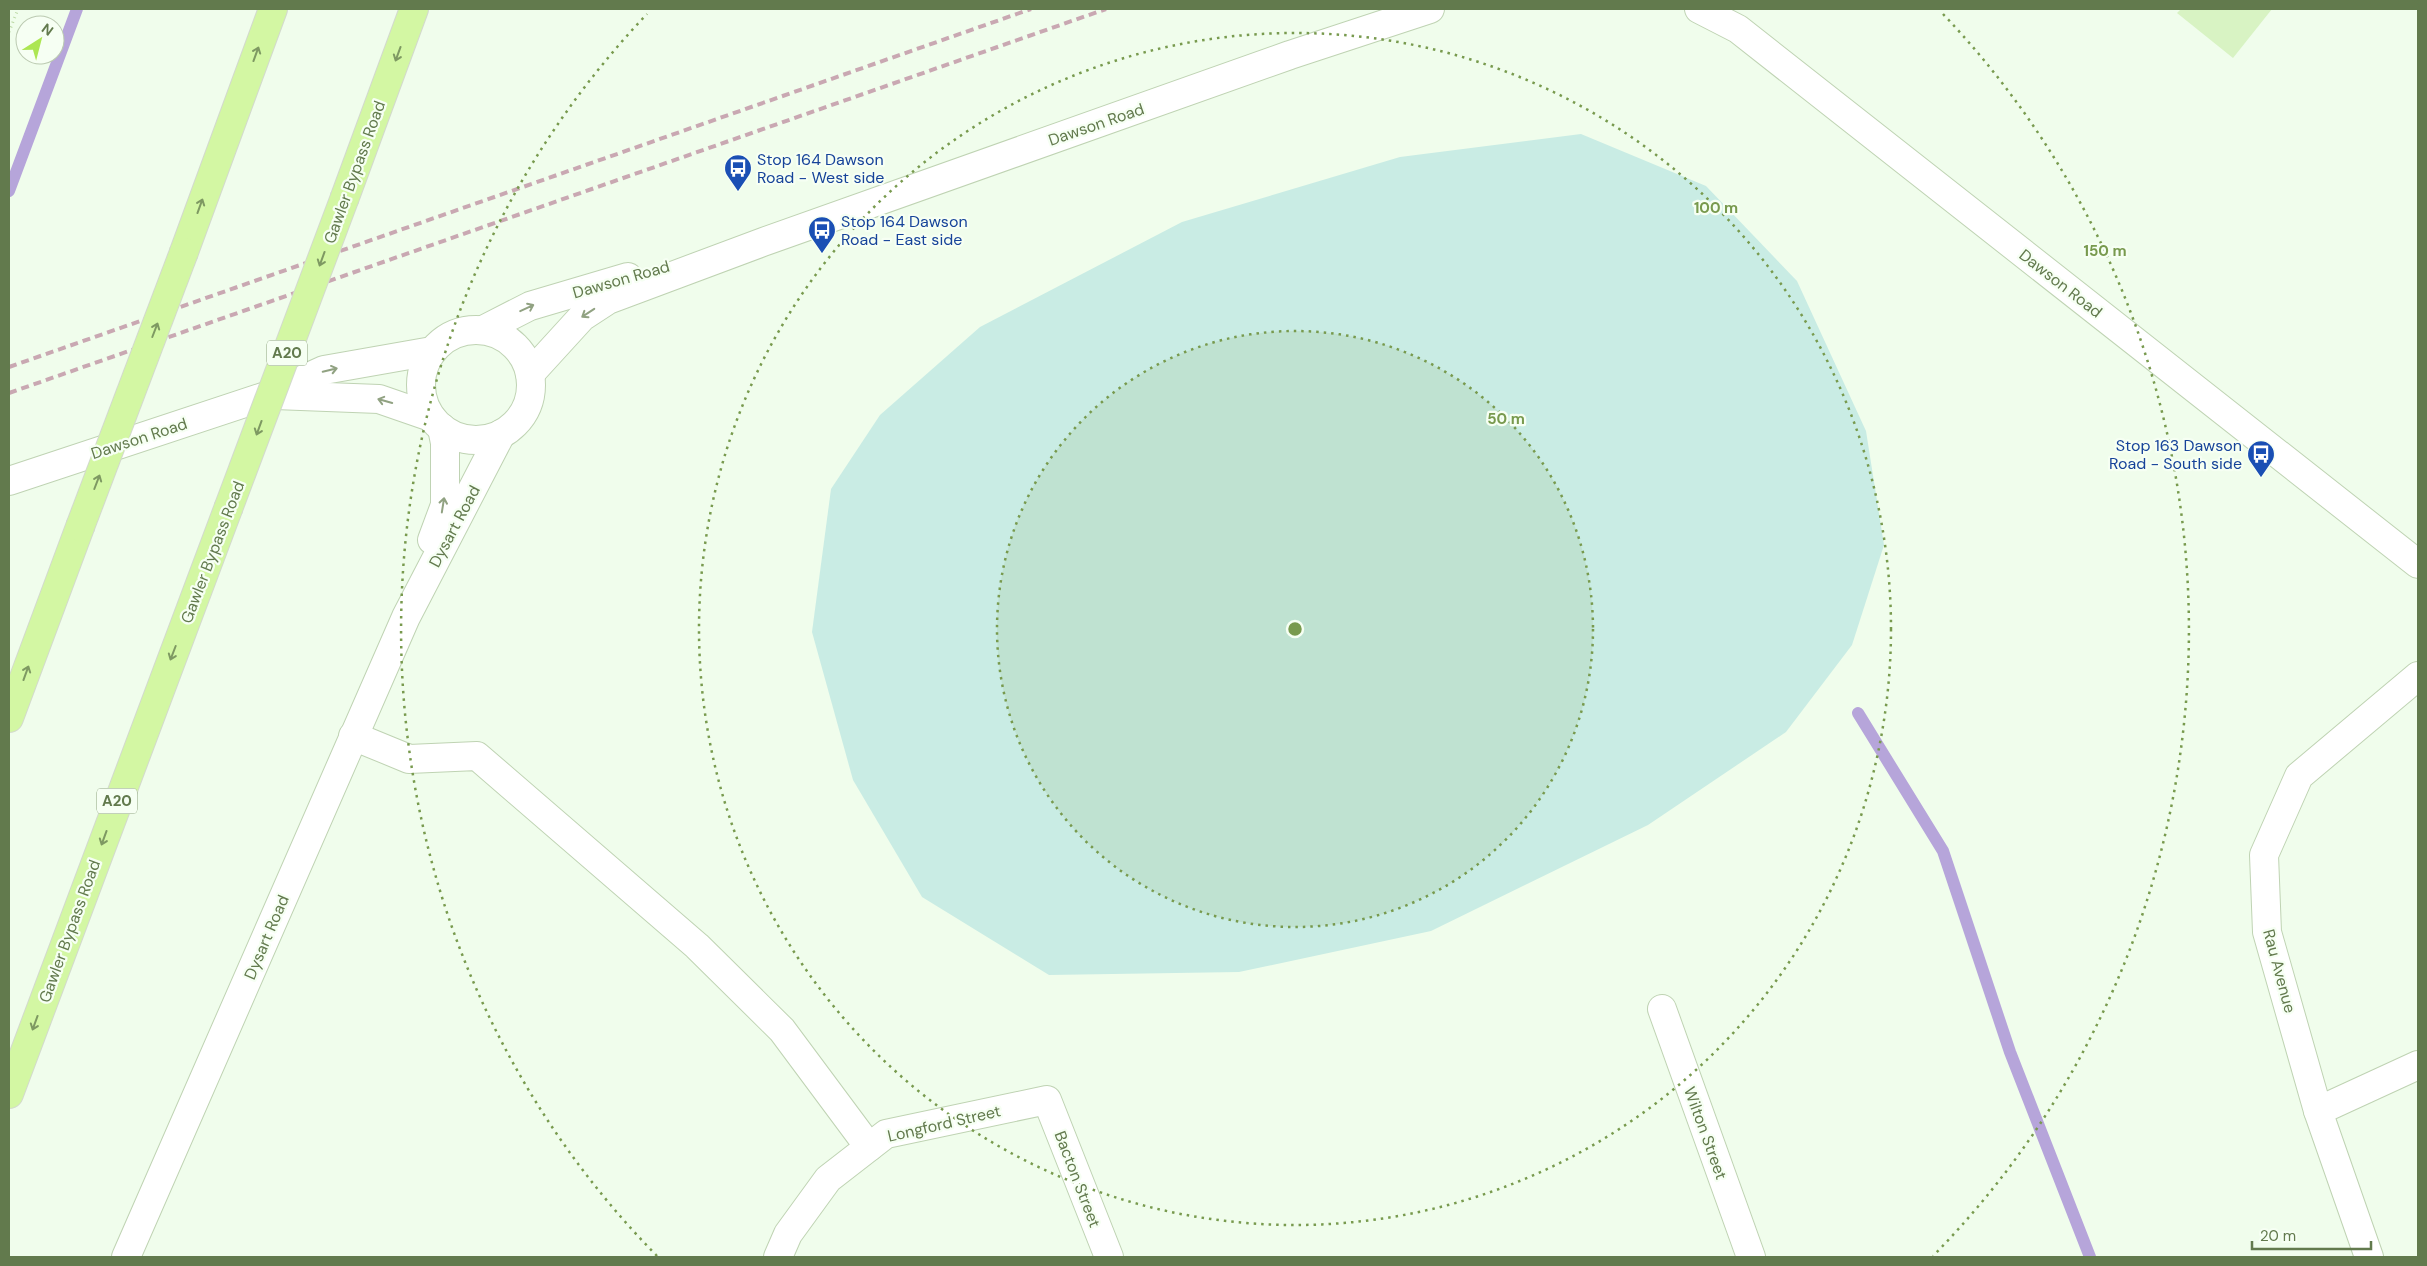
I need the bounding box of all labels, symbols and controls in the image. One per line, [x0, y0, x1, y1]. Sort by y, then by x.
north arrow [15, 15, 65, 65]
text: N [38, 19, 57, 40]
one-way arrow [252, 47, 261, 62]
one-way arrow [392, 47, 401, 62]
street label: Gawler Bypass Road [319, 98, 390, 246]
street label: Dawson Road [1045, 98, 1147, 151]
place label: Stop 164 Dawson Road - West side [757, 149, 884, 188]
bus stop icon: Stop 164 Dawson Road - West side [723, 153, 753, 192]
text: 100 m [1694, 198, 1738, 218]
one-way arrow [196, 199, 205, 215]
place label: Stop 164 Dawson Road - East side [841, 211, 968, 250]
bus stop icon: Stop 164 Dawson Road - East side [807, 215, 837, 254]
text: 150 m [2084, 241, 2127, 261]
street label: Dawson Road [2015, 244, 2107, 322]
one-way arrow [317, 251, 326, 266]
street label: Dawson Road [570, 256, 672, 303]
one-way arrow [519, 303, 534, 312]
one-way arrow [582, 308, 596, 318]
one-way arrow [151, 322, 160, 337]
road number: A20 [267, 340, 307, 366]
one-way arrow [321, 365, 337, 374]
one-way arrow [377, 396, 393, 406]
text: 50 m [1487, 409, 1525, 429]
street label: Dawson Road [88, 413, 190, 464]
one-way arrow [254, 419, 263, 435]
place label: Stop 163 Dawson Road - South side [2109, 435, 2242, 474]
bus stop icon: Stop 163 Dawson Road - South side [2246, 439, 2276, 478]
one-way arrow [93, 475, 102, 490]
street label: Gawler Bypass Road [176, 478, 249, 626]
street label: Dysart Road [424, 482, 485, 571]
one-way arrow [439, 497, 449, 513]
centre of rings [1286, 620, 1304, 638]
one-way arrow [168, 645, 178, 660]
one-way arrow [22, 665, 31, 681]
road number: A20 [97, 788, 137, 814]
one-way arrow [99, 830, 108, 845]
street label: Gawler Bypass Road [34, 857, 105, 1005]
street label: Dysart Road [239, 892, 294, 983]
street label: Rau Avenue [2258, 927, 2301, 1015]
one-way arrow [30, 1015, 39, 1030]
street label: Wilton Street [1679, 1084, 1732, 1182]
street label: Longford Street [885, 1100, 1003, 1147]
street label: Bacton Street [1050, 1128, 1106, 1230]
scale bar [2252, 1218, 2371, 1250]
text: 20 m [2260, 1226, 2296, 1246]

